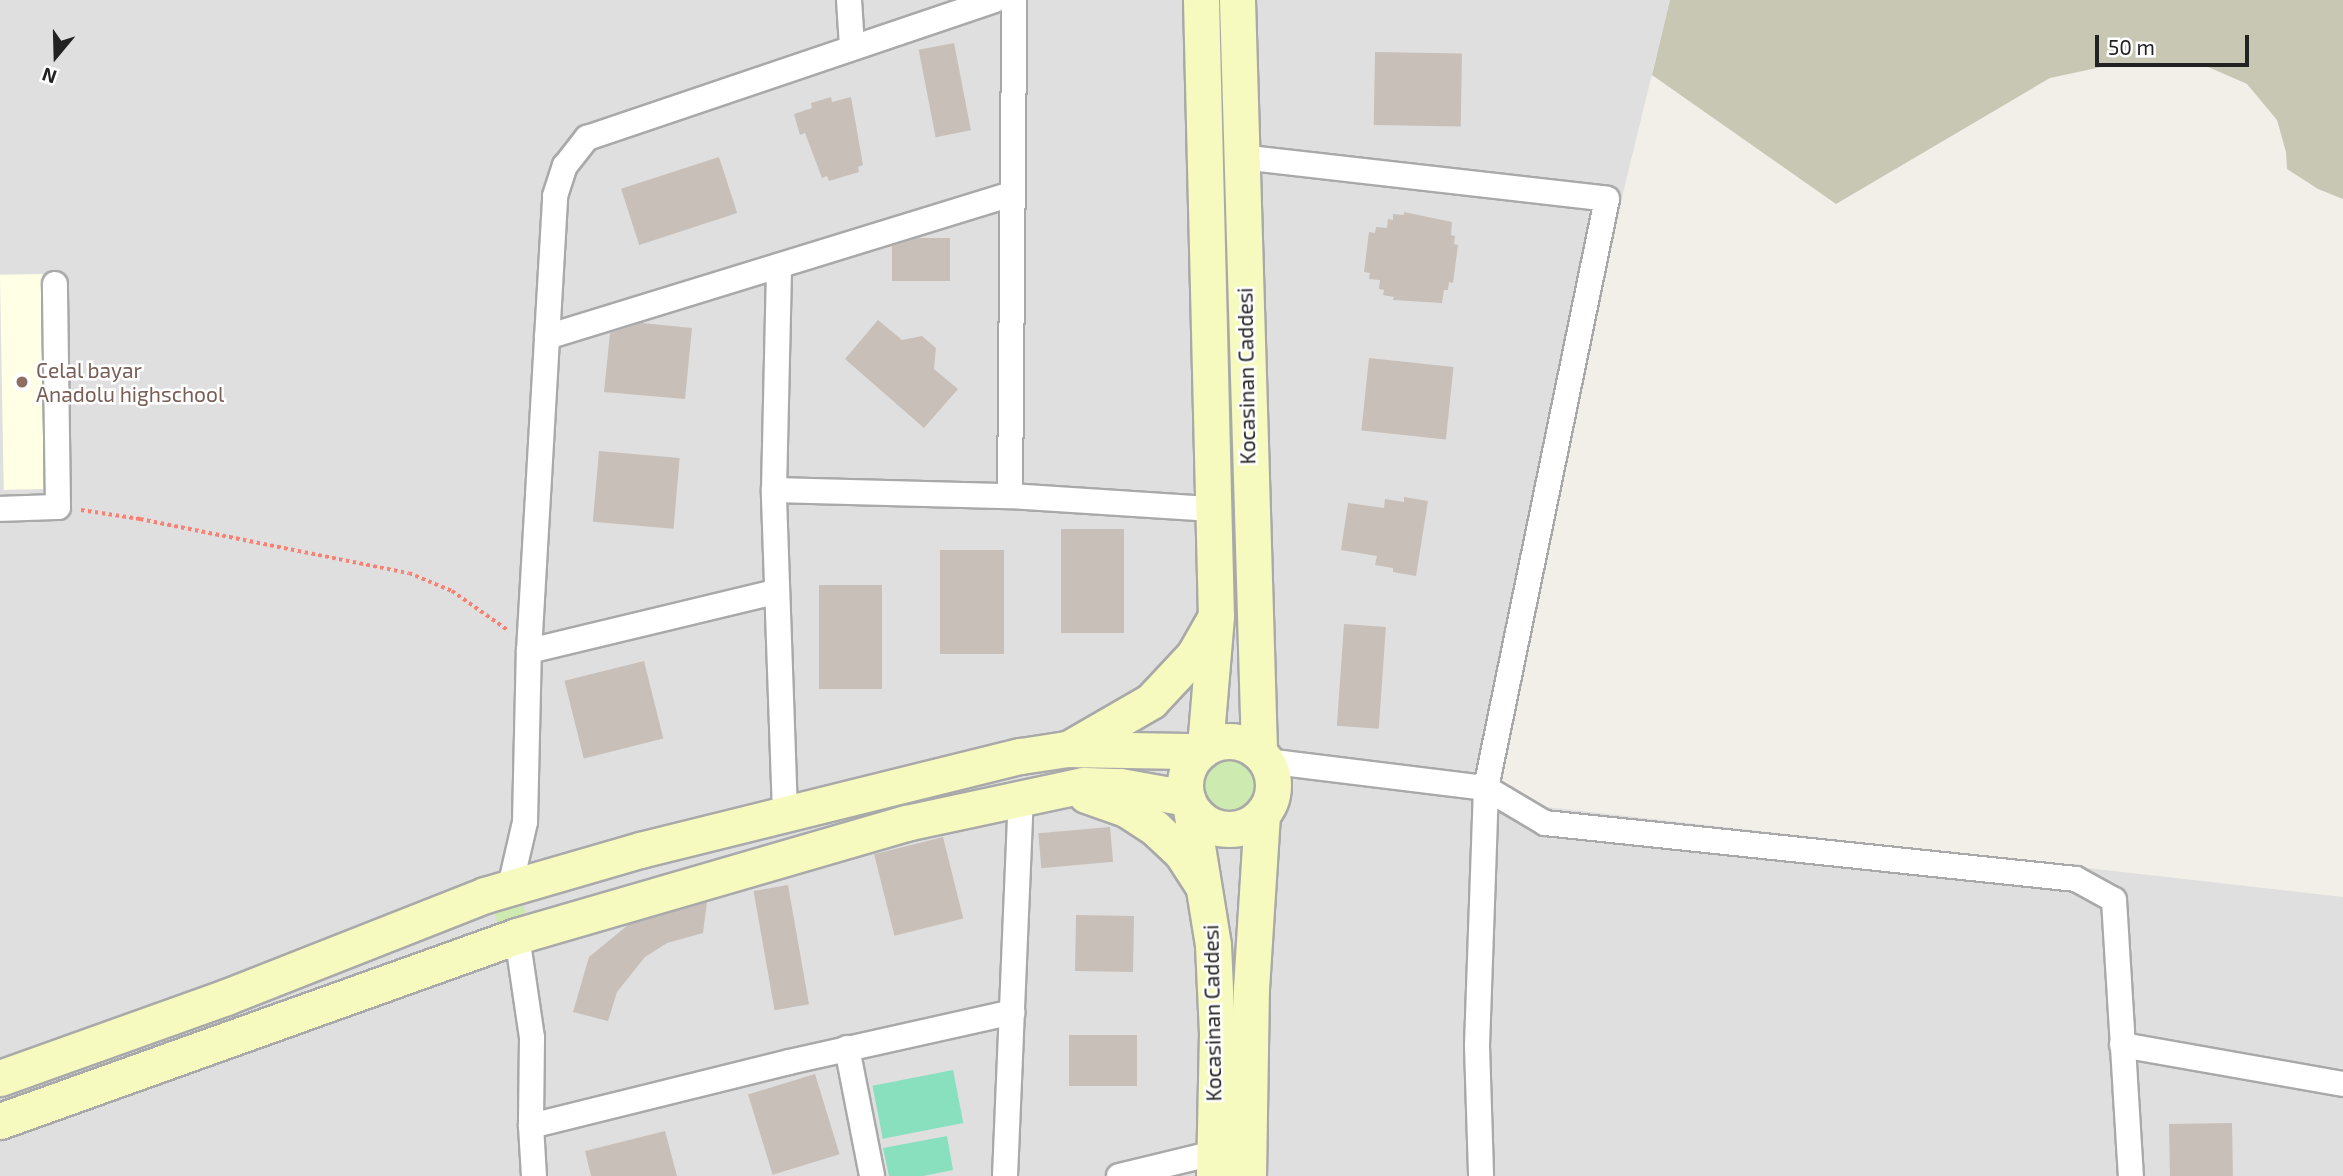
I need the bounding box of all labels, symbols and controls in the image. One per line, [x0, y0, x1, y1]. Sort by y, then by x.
north arrow [21, 21, 91, 91]
scale bar [2098, 21, 2252, 65]
text: 50 m [2108, 34, 2155, 59]
text: N [39, 63, 59, 89]
street label: Kocasinan Caddesi [1232, 287, 1260, 465]
place label: Celal bayar Anadolu highschool [36, 357, 224, 407]
marker: Celal bayar Anadolu highschool [14, 374, 30, 390]
street label: Kocasinan Caddesi [1198, 924, 1226, 1102]

